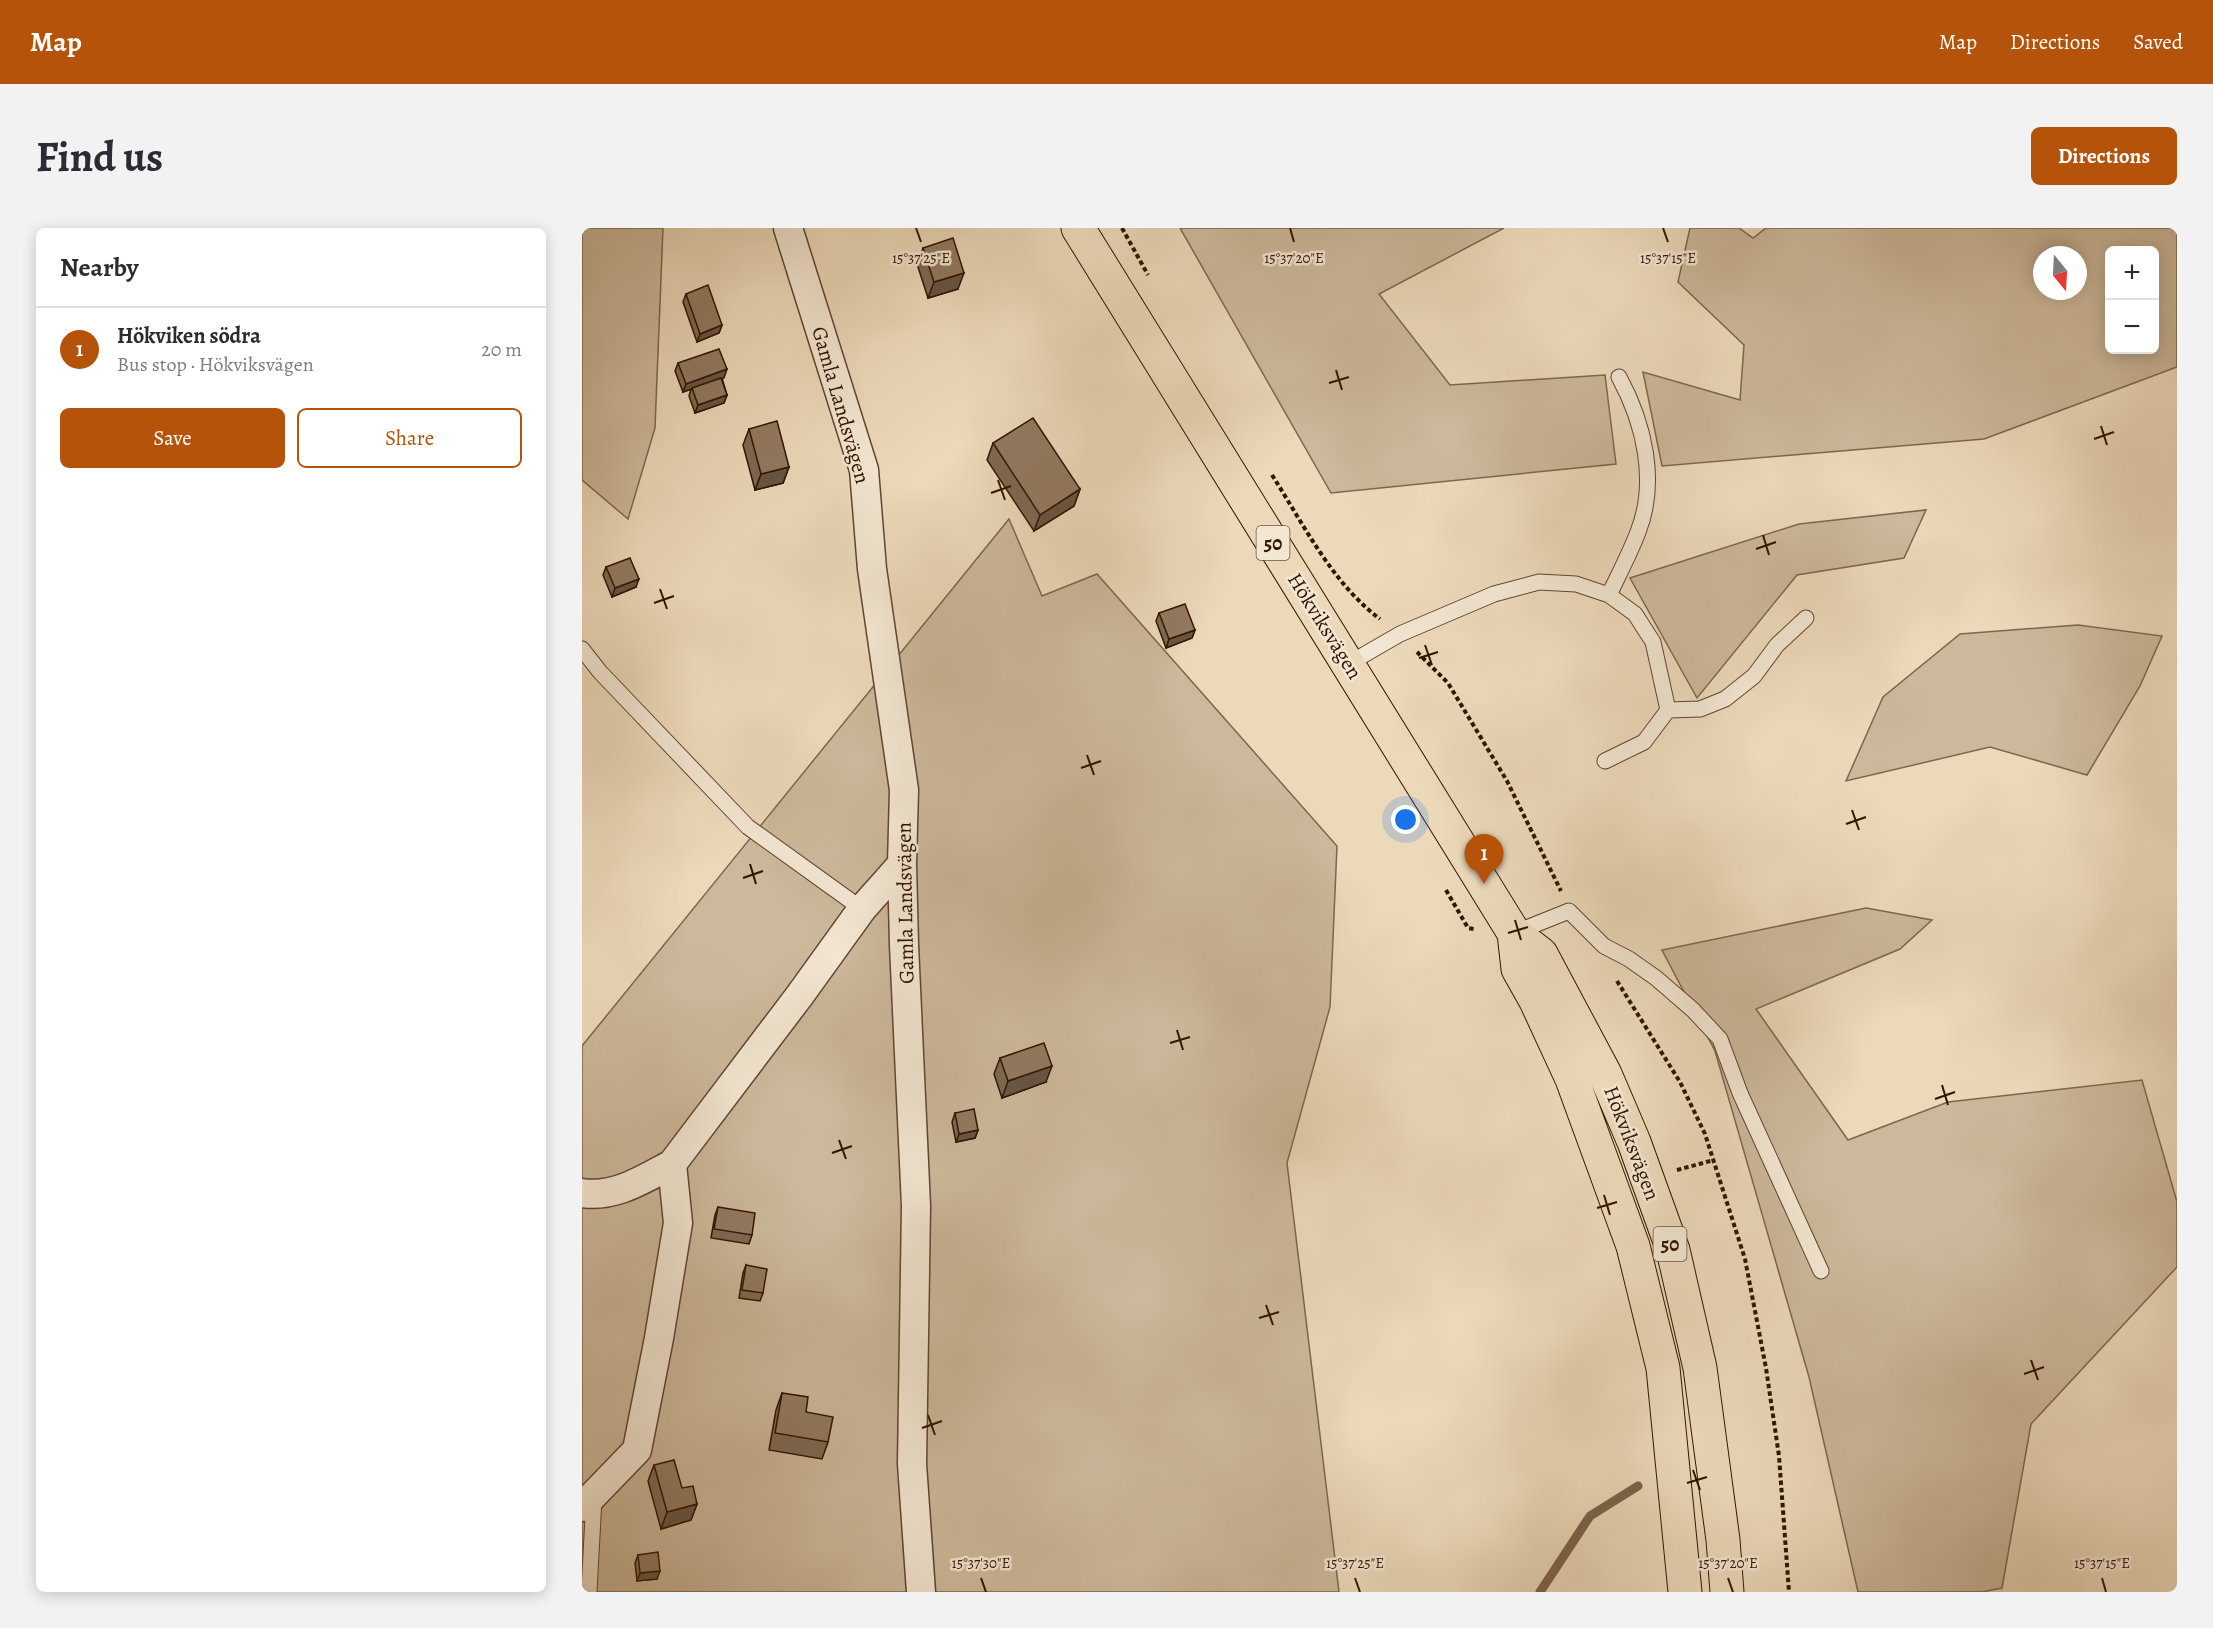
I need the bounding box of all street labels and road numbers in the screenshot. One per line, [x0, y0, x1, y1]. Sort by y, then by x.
street label: Gamla Landsvägen [805, 323, 877, 487]
road number: 50 [1256, 526, 1290, 560]
street label: Hökviksvägen [1281, 567, 1369, 685]
street label: Gamla Landsvägen [890, 822, 920, 984]
street label: Hökviksvägen [1597, 1082, 1667, 1204]
road number: 50 [1654, 1227, 1686, 1261]

